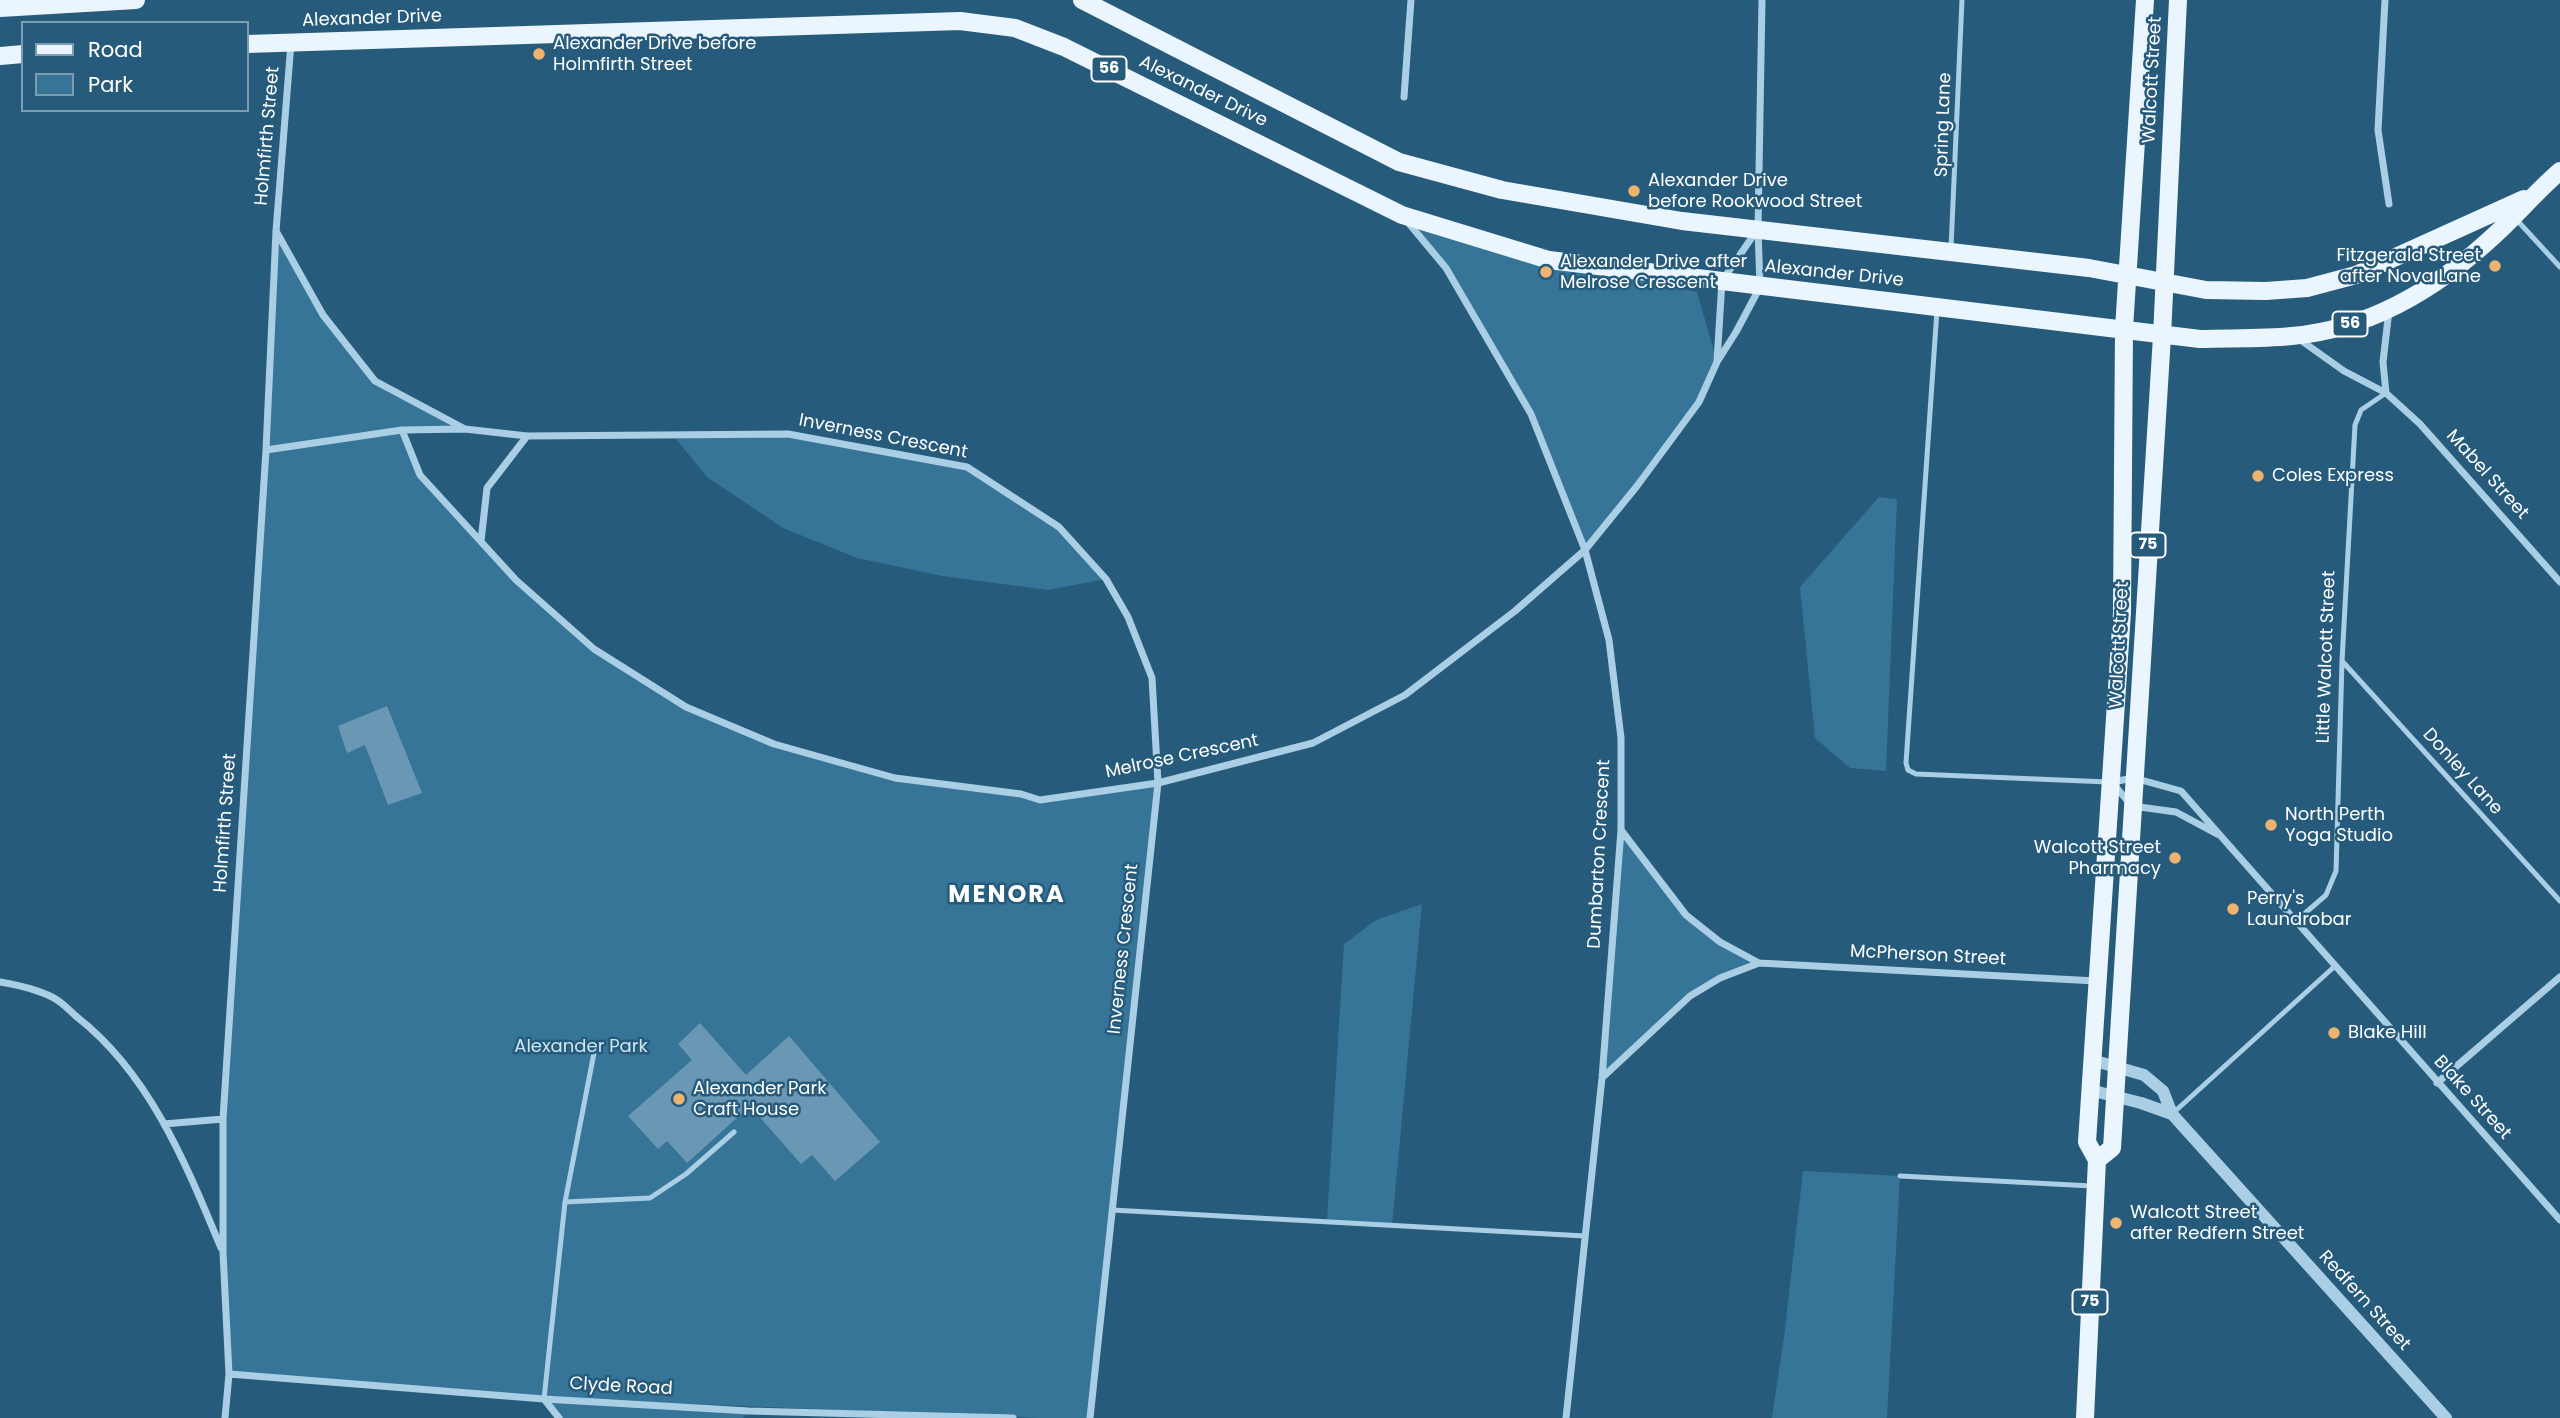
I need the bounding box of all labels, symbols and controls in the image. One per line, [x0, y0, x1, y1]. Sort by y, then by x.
street label: Alexander Drive [302, 6, 442, 32]
street label: Walcott Street [2139, 16, 2167, 144]
legend [21, 21, 248, 112]
place label: Alexander Drive before Holmfirth Street [553, 33, 756, 76]
text: Road [88, 35, 143, 64]
marker: Alexander Drive before Holmfirth Street [531, 46, 547, 62]
street label: Alexander Drive [1135, 52, 1271, 132]
road number: 56 [1092, 57, 1126, 82]
street label: Holmfirth Street [251, 66, 285, 206]
text: Park [88, 70, 133, 99]
street label: Spring Lane [1931, 72, 1957, 178]
place label: Alexander Drive before Rookwood Street [1648, 170, 1862, 212]
marker: Alexander Drive before Rookwood Street [1626, 183, 1642, 199]
place label: Fitzgerald Street after Nova Lane [2336, 245, 2481, 288]
place label: Alexander Drive after Melrose Crescent [1560, 251, 1747, 294]
street label: Alexander Drive [1763, 256, 1905, 292]
marker: Fitzgerald Street after Nova Lane [2487, 258, 2503, 274]
marker: Alexander Drive after Melrose Crescent [1538, 264, 1554, 280]
road number: 56 [2332, 312, 2368, 336]
street label: Inverness Crescent [797, 410, 969, 464]
street label: Mabel Street [2441, 426, 2533, 524]
place label: Coles Express [2272, 465, 2394, 487]
marker: Coles Express [2250, 468, 2266, 484]
road number: 75 [2130, 532, 2166, 558]
street label: Little Walcott Street [2313, 570, 2341, 744]
street label: Walcott Street [2106, 581, 2134, 709]
street label: Donley Lane [2418, 724, 2506, 820]
street label: Melrose Crescent [1103, 730, 1261, 784]
street label: Holmfirth Street [210, 753, 242, 893]
street label: Dumbarton Crescent [1584, 759, 1616, 949]
place label: North Perth Yoga Studio [2285, 804, 2393, 846]
marker: North Perth Yoga Studio [2263, 817, 2279, 833]
place label: Walcott Street Pharmacy [2034, 837, 2161, 880]
marker: Walcott Street Pharmacy [2167, 850, 2183, 866]
street label: Inverness Crescent [1104, 863, 1144, 1035]
district label: MENORA [949, 882, 1065, 910]
place label: Perry's Laundrobar [2247, 888, 2351, 930]
marker: Perry's Laundrobar [2225, 901, 2241, 917]
street label: McPherson Street [1849, 941, 2007, 971]
place label: Blake Hill [2348, 1022, 2427, 1044]
marker: Blake Hill [2326, 1025, 2342, 1041]
park label: Alexander Park [514, 1036, 648, 1058]
street label: Blake Street [2429, 1052, 2515, 1144]
place label: Alexander Park Craft House [693, 1078, 826, 1120]
marker: Alexander Park Craft House [671, 1091, 687, 1107]
place label: Walcott Street after Redfern Street [2130, 1202, 2304, 1244]
marker: Walcott Street after Redfern Street [2108, 1215, 2124, 1231]
street label: Redfern Street [2313, 1247, 2415, 1355]
road number: 75 [2072, 1290, 2108, 1314]
street label: Clyde Road [569, 1374, 673, 1400]

